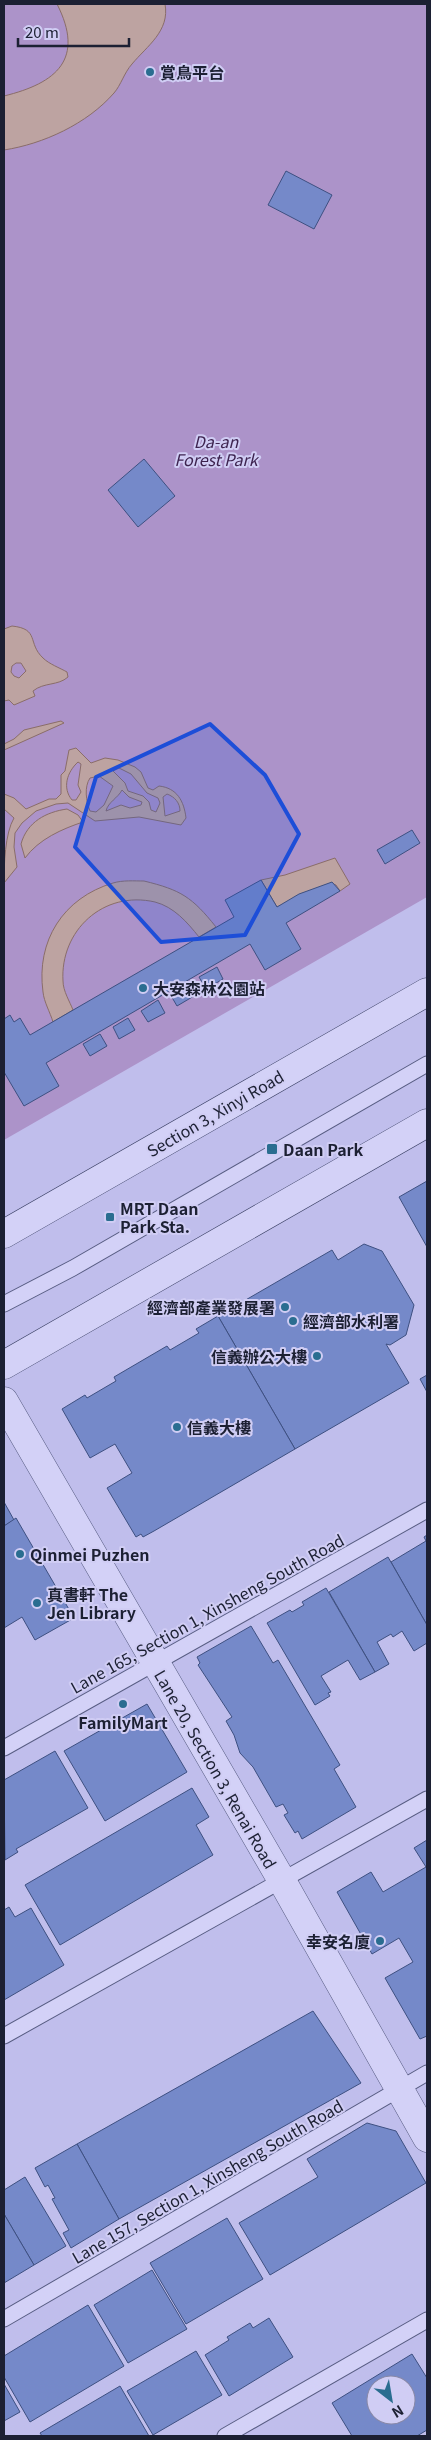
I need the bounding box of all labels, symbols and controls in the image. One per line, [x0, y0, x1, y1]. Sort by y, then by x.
scale bar [18, 15, 129, 47]
text: 20 m [25, 21, 59, 42]
place label: 賞鳥平台 [160, 60, 224, 84]
marker: 賞鳥平台 [144, 66, 156, 78]
park label: Da-an Forest Park [174, 429, 260, 471]
place label: 大安森林公園站 [153, 976, 265, 1000]
marker: 大安森林公園站 [137, 982, 149, 994]
street label: Section 3, Xinyi Road [142, 1064, 288, 1162]
place label: Daan Park [283, 1137, 364, 1161]
marker: Daan Park [265, 1142, 279, 1156]
place label: MRT Daan Park Sta. [120, 1196, 198, 1238]
marker: MRT Daan Park Sta. [104, 1211, 116, 1223]
place label: 經濟部產業發展署 [147, 1295, 275, 1319]
marker: 經濟部產業發展署 [279, 1301, 291, 1313]
place label: 經濟部水利署 [303, 1309, 399, 1333]
marker: 經濟部水利署 [287, 1315, 299, 1327]
place label: 信義辦公大樓 [211, 1344, 307, 1368]
marker: 信義辦公大樓 [311, 1350, 323, 1362]
place label: 信義大樓 [187, 1415, 251, 1439]
marker: 信義大樓 [171, 1421, 183, 1433]
street label: Lane 165, Section 1, Xinsheng South Road [66, 1527, 348, 1699]
place label: Qinmei Puzhen [30, 1542, 150, 1566]
marker: Qinmei Puzhen [14, 1548, 26, 1560]
place label: 真書軒 The Jen Library [47, 1582, 136, 1624]
marker: 真書軒 The Jen Library [31, 1597, 43, 1609]
street label: Lane 20, Section 3, Renai Road [149, 1665, 283, 1873]
marker: FamilyMart [117, 1698, 129, 1710]
place label: FamilyMart [78, 1710, 168, 1734]
place label: 幸安名廈 [306, 1929, 370, 1953]
marker: 幸安名廈 [374, 1935, 386, 1947]
street label: Lane 157, Section 1, Xinsheng South Road [67, 2093, 347, 2269]
north arrow [366, 2375, 416, 2425]
text: N [389, 2401, 408, 2423]

